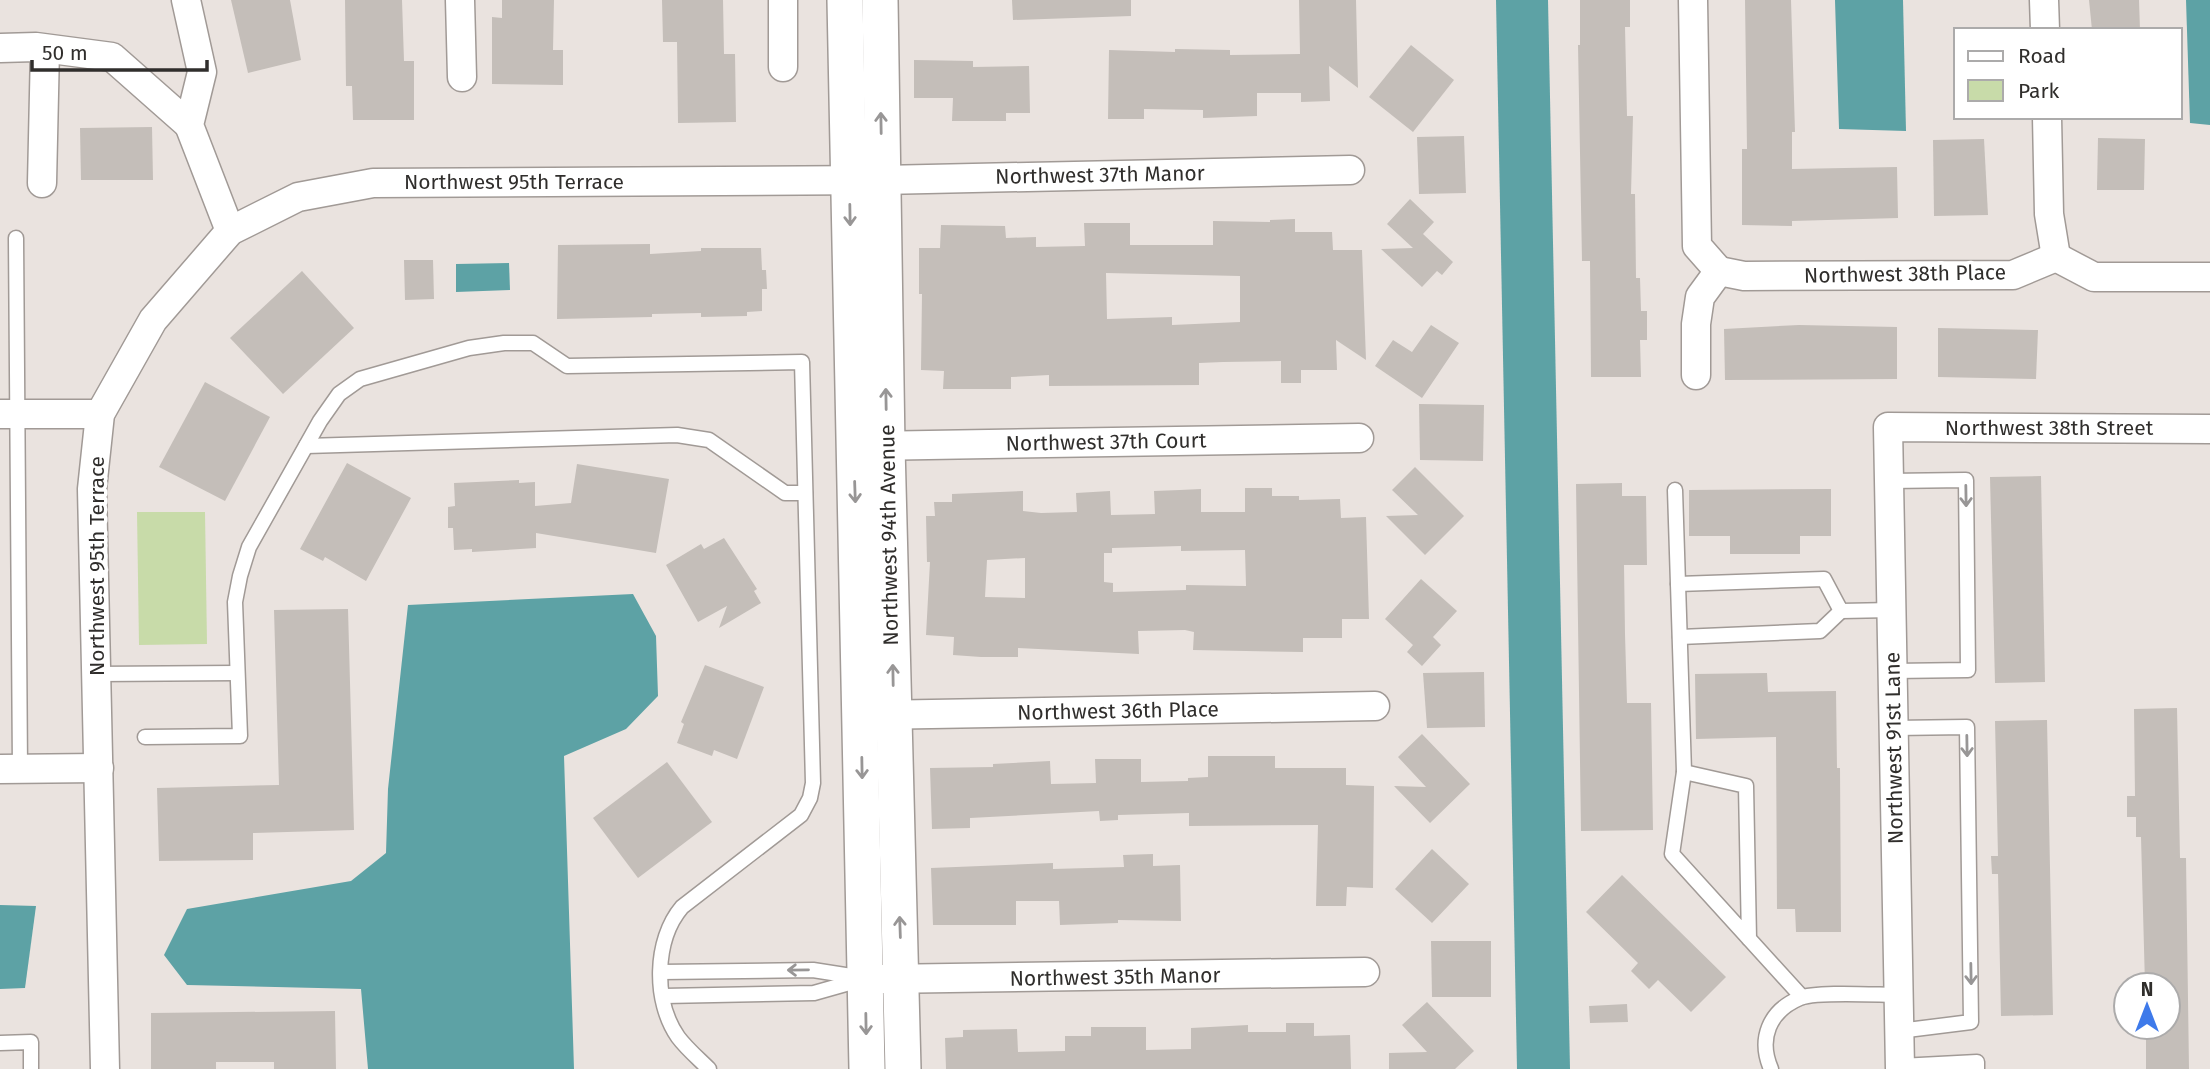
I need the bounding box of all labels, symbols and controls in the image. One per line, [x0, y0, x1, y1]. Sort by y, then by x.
scale bar [32, 28, 206, 72]
legend [1954, 28, 2182, 119]
text: 50 m [42, 40, 88, 66]
text: Road [2018, 43, 2066, 69]
text: Park [2018, 78, 2060, 104]
one-way arrow [875, 111, 888, 134]
street label: Northwest 37th Manor [995, 160, 1205, 190]
street label: Northwest 95th Terrace [404, 169, 624, 195]
one-way arrow [843, 203, 857, 226]
street label: Northwest 38th Place [1804, 259, 2006, 289]
one-way arrow [879, 388, 893, 411]
street label: Northwest 38th Street [1945, 415, 2154, 441]
street label: Northwest 94th Avenue [874, 424, 904, 646]
street label: Northwest 37th Court [1005, 427, 1207, 457]
street label: Northwest 95th Terrace [84, 456, 110, 676]
one-way arrow [848, 480, 861, 503]
one-way arrow [1960, 484, 1973, 507]
street label: Northwest 91st Lane [1879, 652, 1909, 844]
one-way arrow [886, 664, 900, 687]
street label: Northwest 36th Place [1017, 696, 1219, 726]
one-way arrow [1960, 735, 1974, 758]
one-way arrow [855, 756, 869, 779]
one-way arrow [893, 916, 907, 939]
street label: Northwest 35th Manor [1009, 962, 1221, 992]
one-way arrow [1964, 962, 1978, 985]
one-way arrow [787, 963, 810, 977]
north arrow [2112, 971, 2182, 1041]
text: N [2141, 978, 2153, 1001]
one-way arrow [860, 1012, 873, 1035]

